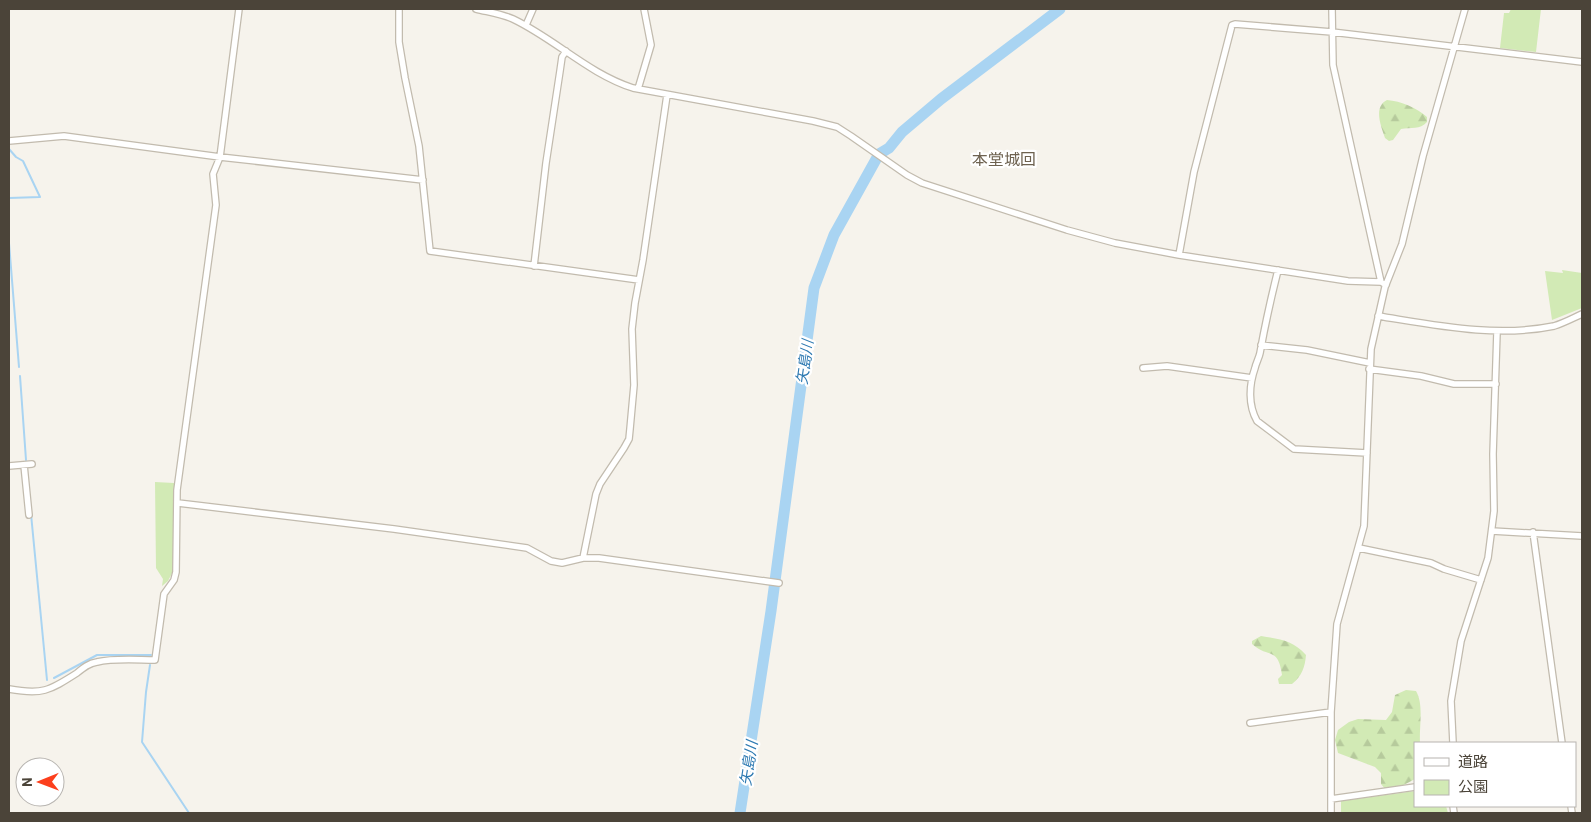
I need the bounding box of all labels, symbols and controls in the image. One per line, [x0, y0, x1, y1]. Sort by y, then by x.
district label: 本堂城回 [972, 149, 1036, 168]
water label: 矢島川 [792, 336, 816, 386]
water label: 矢島川 [736, 737, 761, 787]
legend [1414, 742, 1576, 807]
text: 道路 [1458, 752, 1488, 770]
north arrow [15, 757, 65, 807]
text: N [18, 777, 35, 787]
text: 公園 [1458, 777, 1488, 795]

